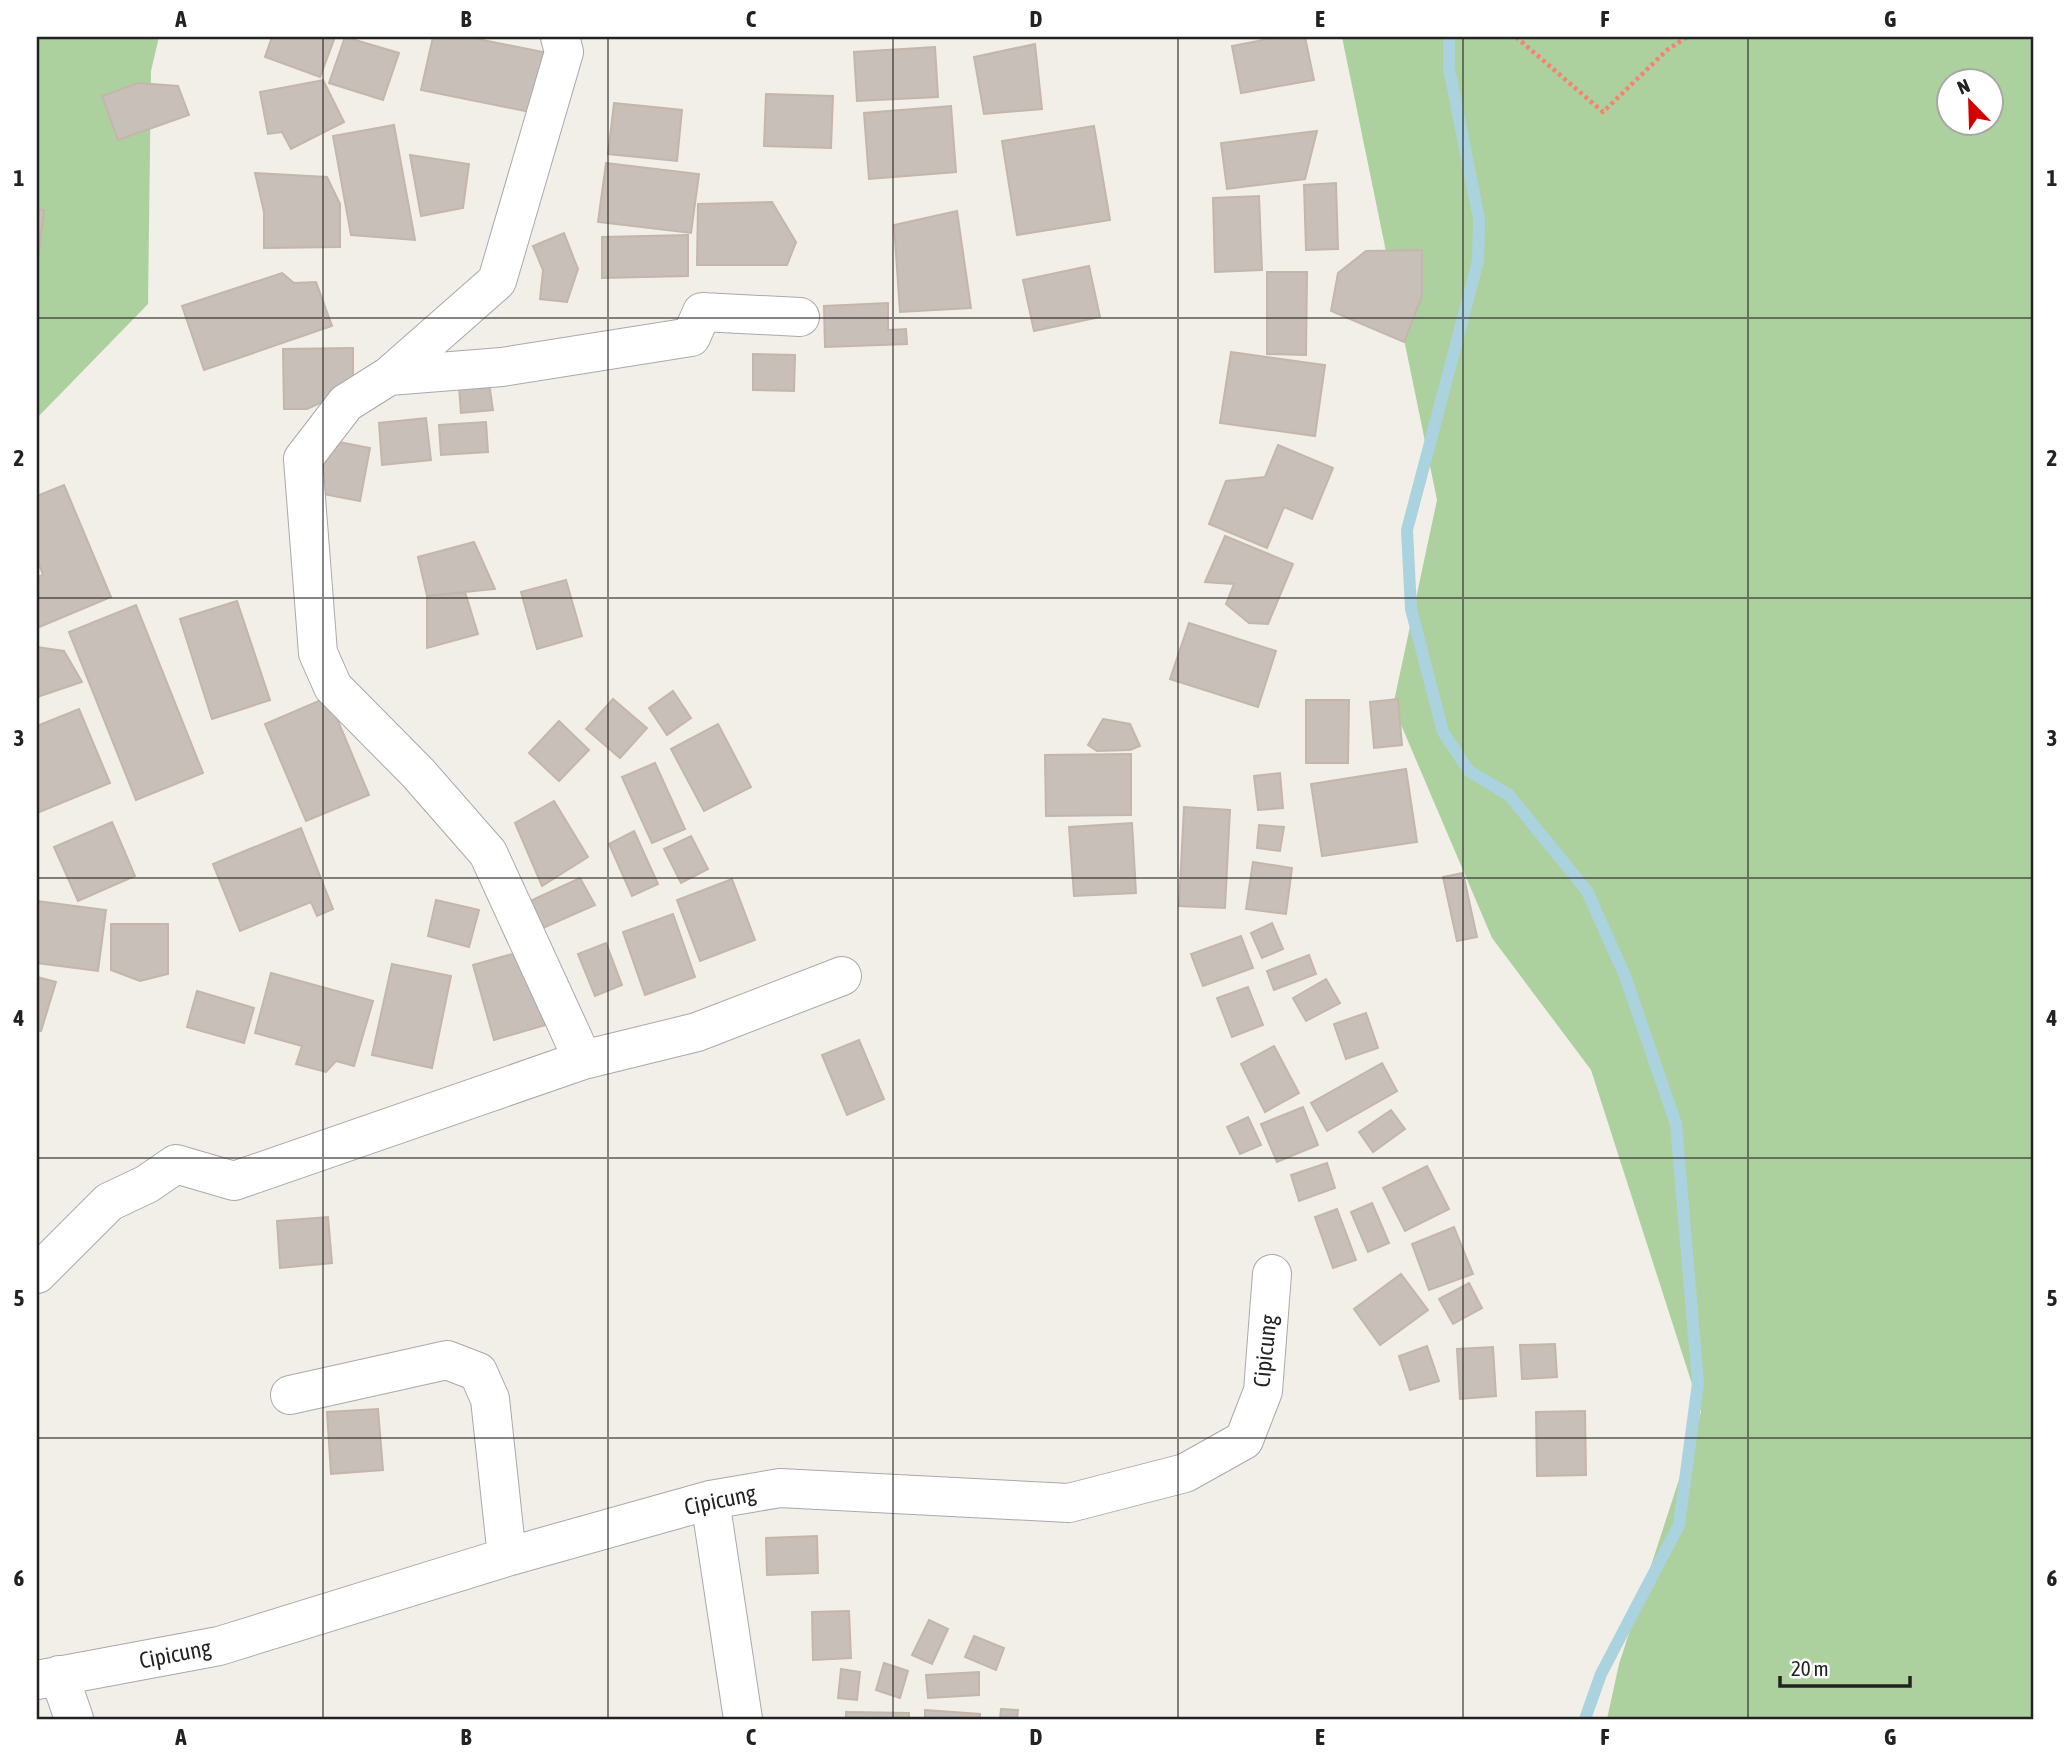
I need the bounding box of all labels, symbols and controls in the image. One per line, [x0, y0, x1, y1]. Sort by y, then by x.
text: A [174, 6, 187, 32]
text: B [461, 6, 472, 32]
text: C [746, 6, 757, 32]
text: D [1030, 6, 1043, 32]
text: E [1315, 6, 1325, 32]
text: F [1600, 6, 1610, 32]
text: G [1884, 6, 1896, 32]
north arrow [1934, 66, 2004, 136]
text: N [1954, 74, 1973, 99]
text: 1 [14, 165, 25, 191]
text: 1 [2047, 165, 2058, 191]
text: 2 [14, 445, 24, 471]
text: 2 [2047, 445, 2057, 471]
text: 3 [14, 725, 24, 751]
text: 3 [2047, 725, 2057, 751]
text: 4 [13, 1005, 25, 1031]
text: 4 [2046, 1005, 2058, 1031]
text: 5 [14, 1285, 25, 1311]
text: 5 [2047, 1285, 2058, 1311]
street label: Cipicung [1248, 1313, 1282, 1388]
street label: Cipicung [682, 1480, 758, 1520]
text: 6 [14, 1565, 25, 1591]
text: 6 [2047, 1565, 2058, 1591]
street label: Cipicung [137, 1634, 213, 1674]
scale bar [1780, 1644, 1910, 1688]
text: 20 m [1791, 1656, 1829, 1680]
text: A [174, 1724, 187, 1750]
text: B [461, 1724, 472, 1750]
text: C [746, 1724, 757, 1750]
text: D [1030, 1724, 1043, 1750]
text: E [1315, 1724, 1325, 1750]
text: F [1600, 1724, 1610, 1750]
text: G [1884, 1724, 1896, 1750]

